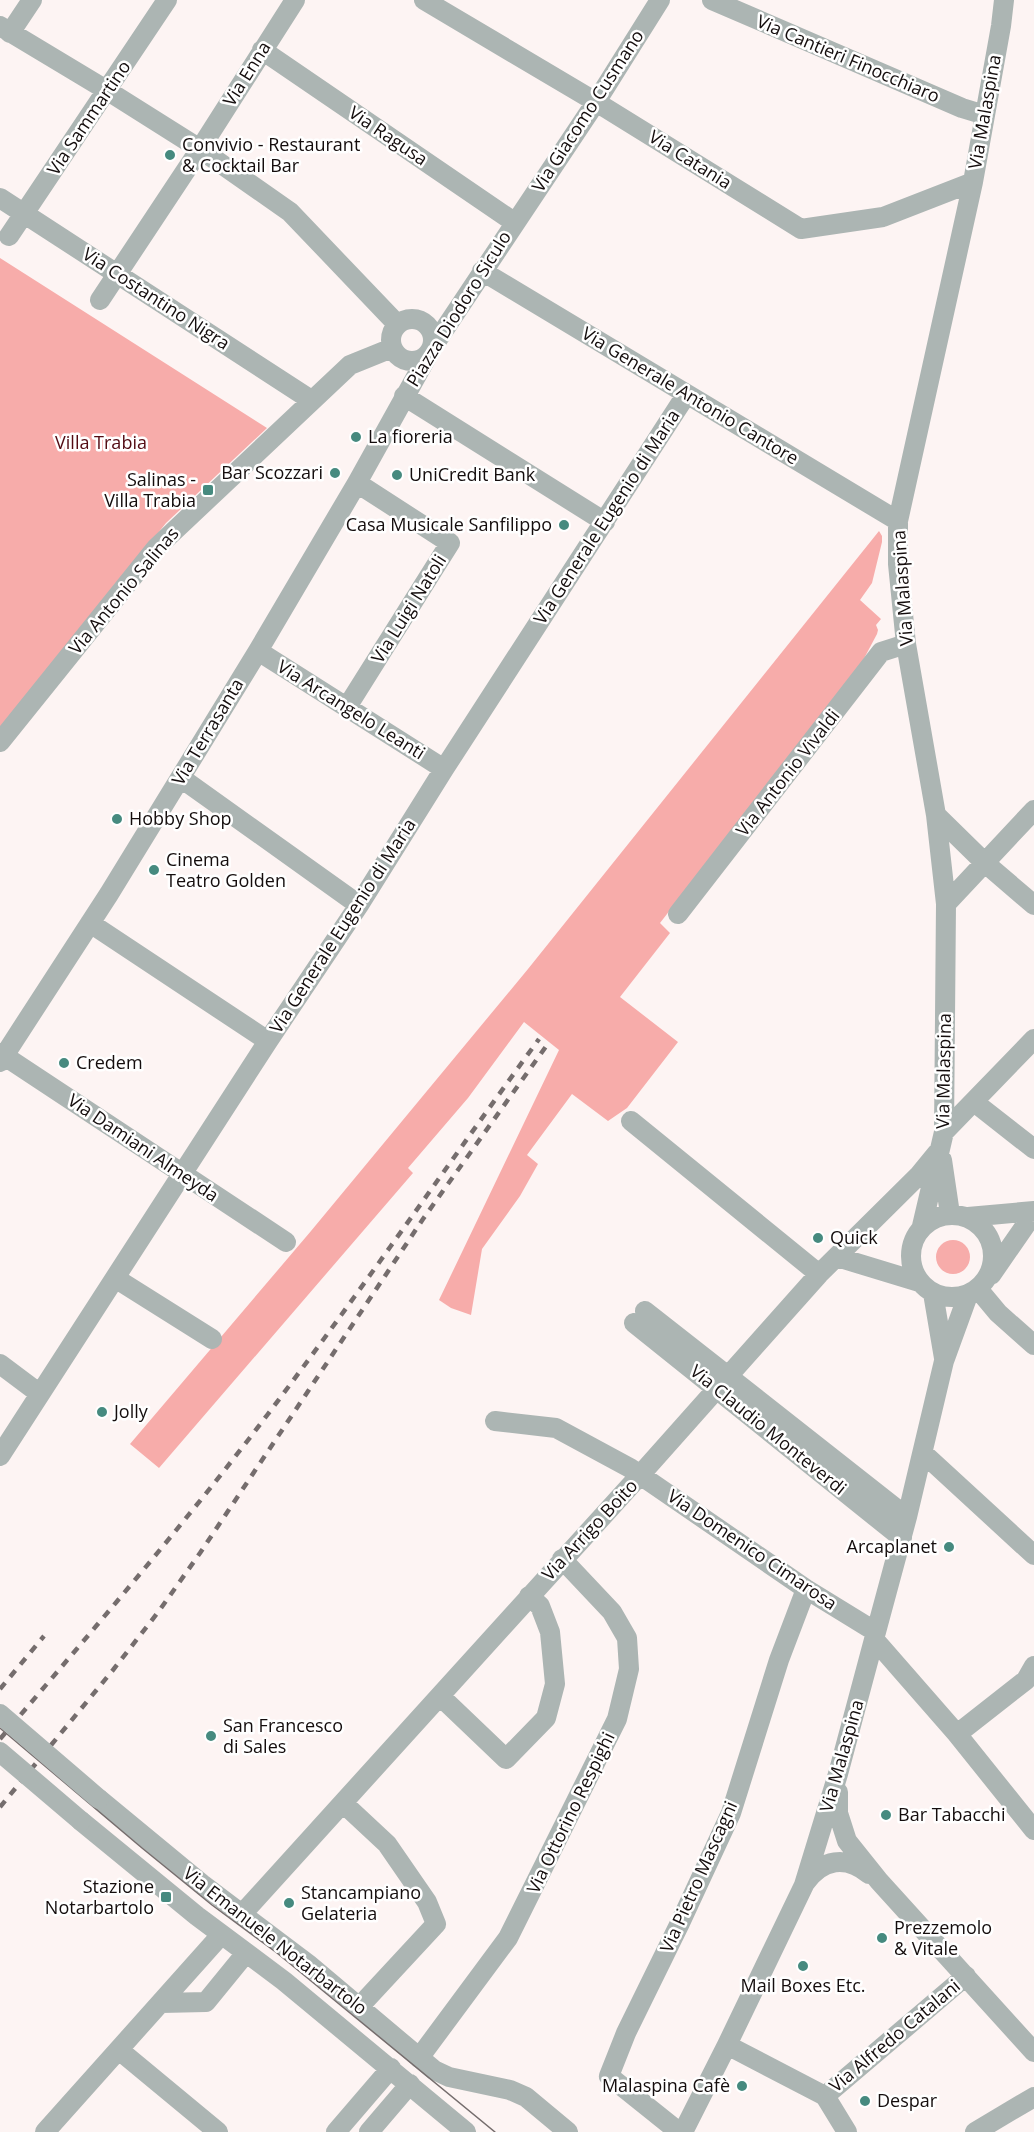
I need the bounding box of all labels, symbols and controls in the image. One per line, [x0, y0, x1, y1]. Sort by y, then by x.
street label: Via Cantieri Finocchiaro [753, 9, 944, 108]
street label: Via Giacomo Cusmano [526, 25, 649, 196]
street label: Via Enna [217, 37, 275, 110]
street label: Via Malaspina [962, 53, 1006, 171]
street label: Via Sammartino [41, 55, 135, 179]
street label: Via Ragusa [344, 100, 433, 170]
street label: Via Catania [645, 124, 736, 194]
place label: Convivio - Restaurant & Cocktail Bar [182, 132, 360, 177]
marker: Convivio - Restaurant & Cocktail Bar [163, 148, 177, 162]
street label: Piazza Diodoro Siculo [400, 226, 516, 391]
street label: Via Costantino Nigra [78, 242, 235, 355]
street label: Via Generale Antonio Cantore [578, 321, 803, 470]
street label: Via Generale Eugenio di Maria [528, 405, 685, 628]
place label: La fioreria [368, 424, 453, 448]
park label: Villa Trabia [55, 430, 147, 454]
marker: La fioreria [349, 430, 363, 444]
place label: Bar Scozzari [221, 460, 323, 484]
place label: UniCredit Bank [409, 462, 536, 486]
marker: Bar Scozzari [328, 466, 342, 480]
place label: Salinas - Villa Trabia [104, 467, 196, 512]
marker: UniCredit Bank [390, 468, 404, 482]
marker: Salinas - Villa Trabia [201, 483, 215, 497]
place label: Casa Musicale Sanfilippo [346, 512, 552, 536]
marker: Casa Musicale Sanfilippo [557, 518, 571, 532]
street label: Via Antonio Salinas [63, 522, 184, 659]
street label: Via Malaspina [886, 529, 918, 647]
street label: Via Luigi Natoli [365, 550, 451, 667]
street label: Via Arcangelo Leanti [273, 654, 430, 764]
street label: Via Terrasanta [166, 674, 249, 789]
street label: Via Antonio Vivaldi [730, 704, 844, 841]
place label: Hobby Shop [129, 806, 232, 830]
marker: Hobby Shop [110, 812, 124, 826]
street label: Via Generale Eugenio di Maria [264, 814, 421, 1037]
place label: Cinema Teatro Golden [166, 847, 286, 892]
marker: Cinema Teatro Golden [147, 863, 161, 877]
street label: Via Malaspina [930, 1013, 956, 1129]
place label: Credem [76, 1050, 143, 1074]
marker: Credem [57, 1056, 71, 1070]
street label: Via Damiani Almeyda [63, 1088, 224, 1207]
place label: Quick [830, 1225, 878, 1249]
marker: Quick [811, 1231, 825, 1245]
street label: Via Claudio Monteverdi [685, 1359, 852, 1500]
place label: Jolly [112, 1399, 149, 1423]
marker: Jolly [95, 1405, 109, 1419]
street label: Via Arrigo Boito [536, 1474, 642, 1585]
street label: Via Domenico Cimarosa [663, 1483, 842, 1615]
place label: Arcaplanet [847, 1534, 937, 1558]
marker: Arcaplanet [942, 1540, 956, 1554]
street label: Via Malaspina [814, 1697, 869, 1815]
place label: San Francesco di Sales [223, 1713, 343, 1758]
street label: Via Ottorino Respighi [521, 1728, 620, 1897]
marker: San Francesco di Sales [204, 1729, 218, 1743]
street label: Via Pietro Mascagni [654, 1797, 742, 1956]
place label: Bar Tabacchi [898, 1802, 1005, 1826]
marker: Bar Tabacchi [879, 1808, 893, 1822]
street label: Via Emanuele Notarbartolo [179, 1861, 373, 2020]
place label: Stazione Notarbartolo [45, 1874, 154, 1919]
place label: Stancampiano Gelateria [301, 1880, 421, 1925]
marker: Stazione Notarbartolo [159, 1890, 173, 1904]
marker: Stancampiano Gelateria [282, 1896, 296, 1910]
place label: Prezzemolo & Vitale [894, 1915, 992, 1960]
marker: Prezzemolo & Vitale [875, 1931, 889, 1945]
marker: Mail Boxes Etc. [796, 1959, 810, 1973]
place label: Mail Boxes Etc. [741, 1973, 865, 1997]
street label: Via Alfredo Catalani [824, 1973, 965, 2097]
place label: Malaspina Cafè [602, 2073, 730, 2097]
marker: Malaspina Cafè [735, 2079, 749, 2093]
place label: Despar [877, 2088, 938, 2112]
marker: Despar [858, 2094, 872, 2108]

